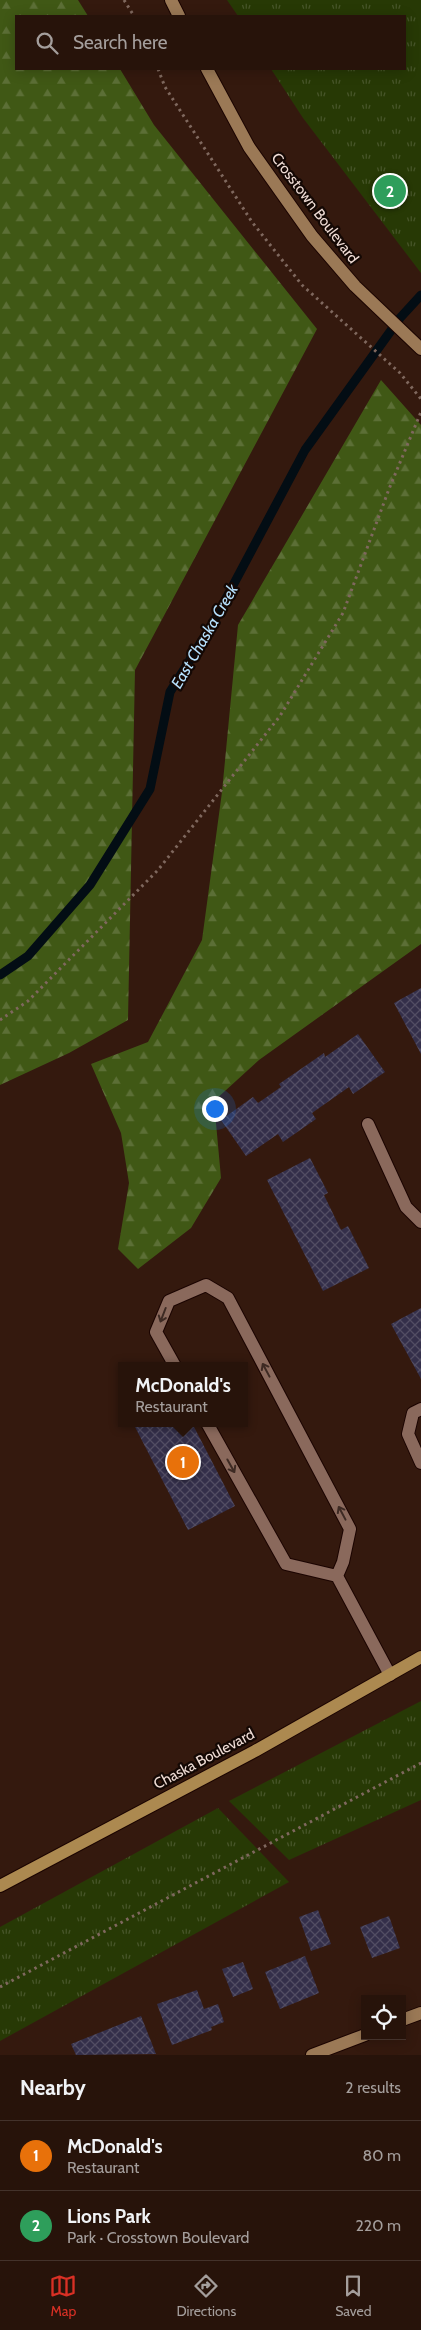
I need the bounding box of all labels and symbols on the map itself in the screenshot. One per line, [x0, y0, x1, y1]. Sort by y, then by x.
street label: Crosstown Boulevard [268, 149, 362, 267]
pin: 2 [374, 172, 406, 210]
water label: East Chaska Creek [167, 580, 243, 692]
your location [202, 1096, 228, 1122]
one-way arrow [158, 1306, 167, 1322]
one-way arrow [261, 1363, 270, 1378]
pin: 1 [167, 1443, 199, 1481]
one-way arrow [226, 1458, 236, 1473]
one-way arrow [337, 1506, 347, 1521]
street label: Chaska Boulevard [151, 1725, 257, 1793]

